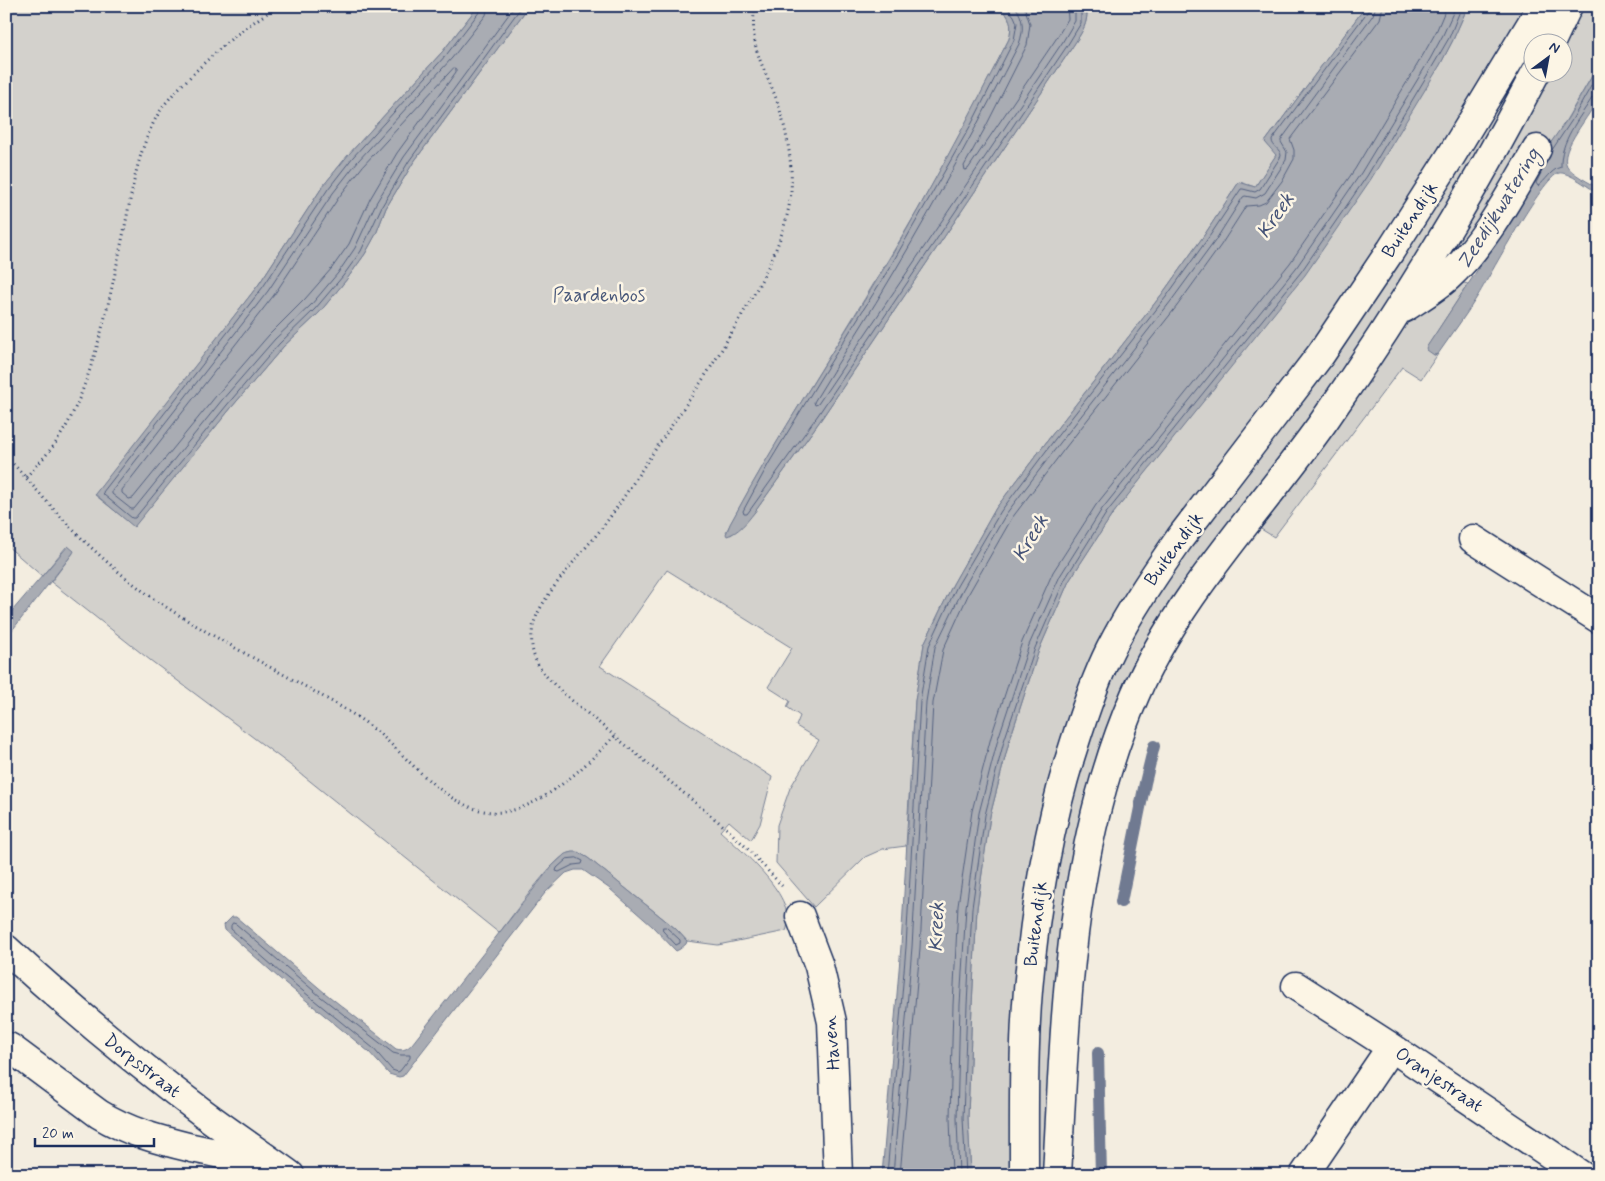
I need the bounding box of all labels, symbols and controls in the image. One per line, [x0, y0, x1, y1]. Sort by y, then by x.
north arrow [1522, 32, 1572, 82]
text: N [1546, 38, 1563, 58]
water label: Zeedijkwatering [1451, 142, 1550, 276]
street label: Buitendijk [1376, 177, 1445, 263]
water label: Kreek [1251, 188, 1301, 244]
park label: Paardenbos [553, 283, 645, 308]
street label: Buitendijk [1139, 507, 1210, 592]
water label: Kreek [1007, 510, 1055, 566]
street label: Buitendijk [1018, 880, 1055, 968]
water label: Kreek [923, 902, 951, 952]
street label: Haven [817, 1014, 847, 1071]
street label: Dorpsstraat [98, 1028, 186, 1104]
street label: Oranjestraat [1390, 1041, 1488, 1119]
scale bar [35, 1116, 154, 1148]
text: 20 m [42, 1124, 74, 1144]

